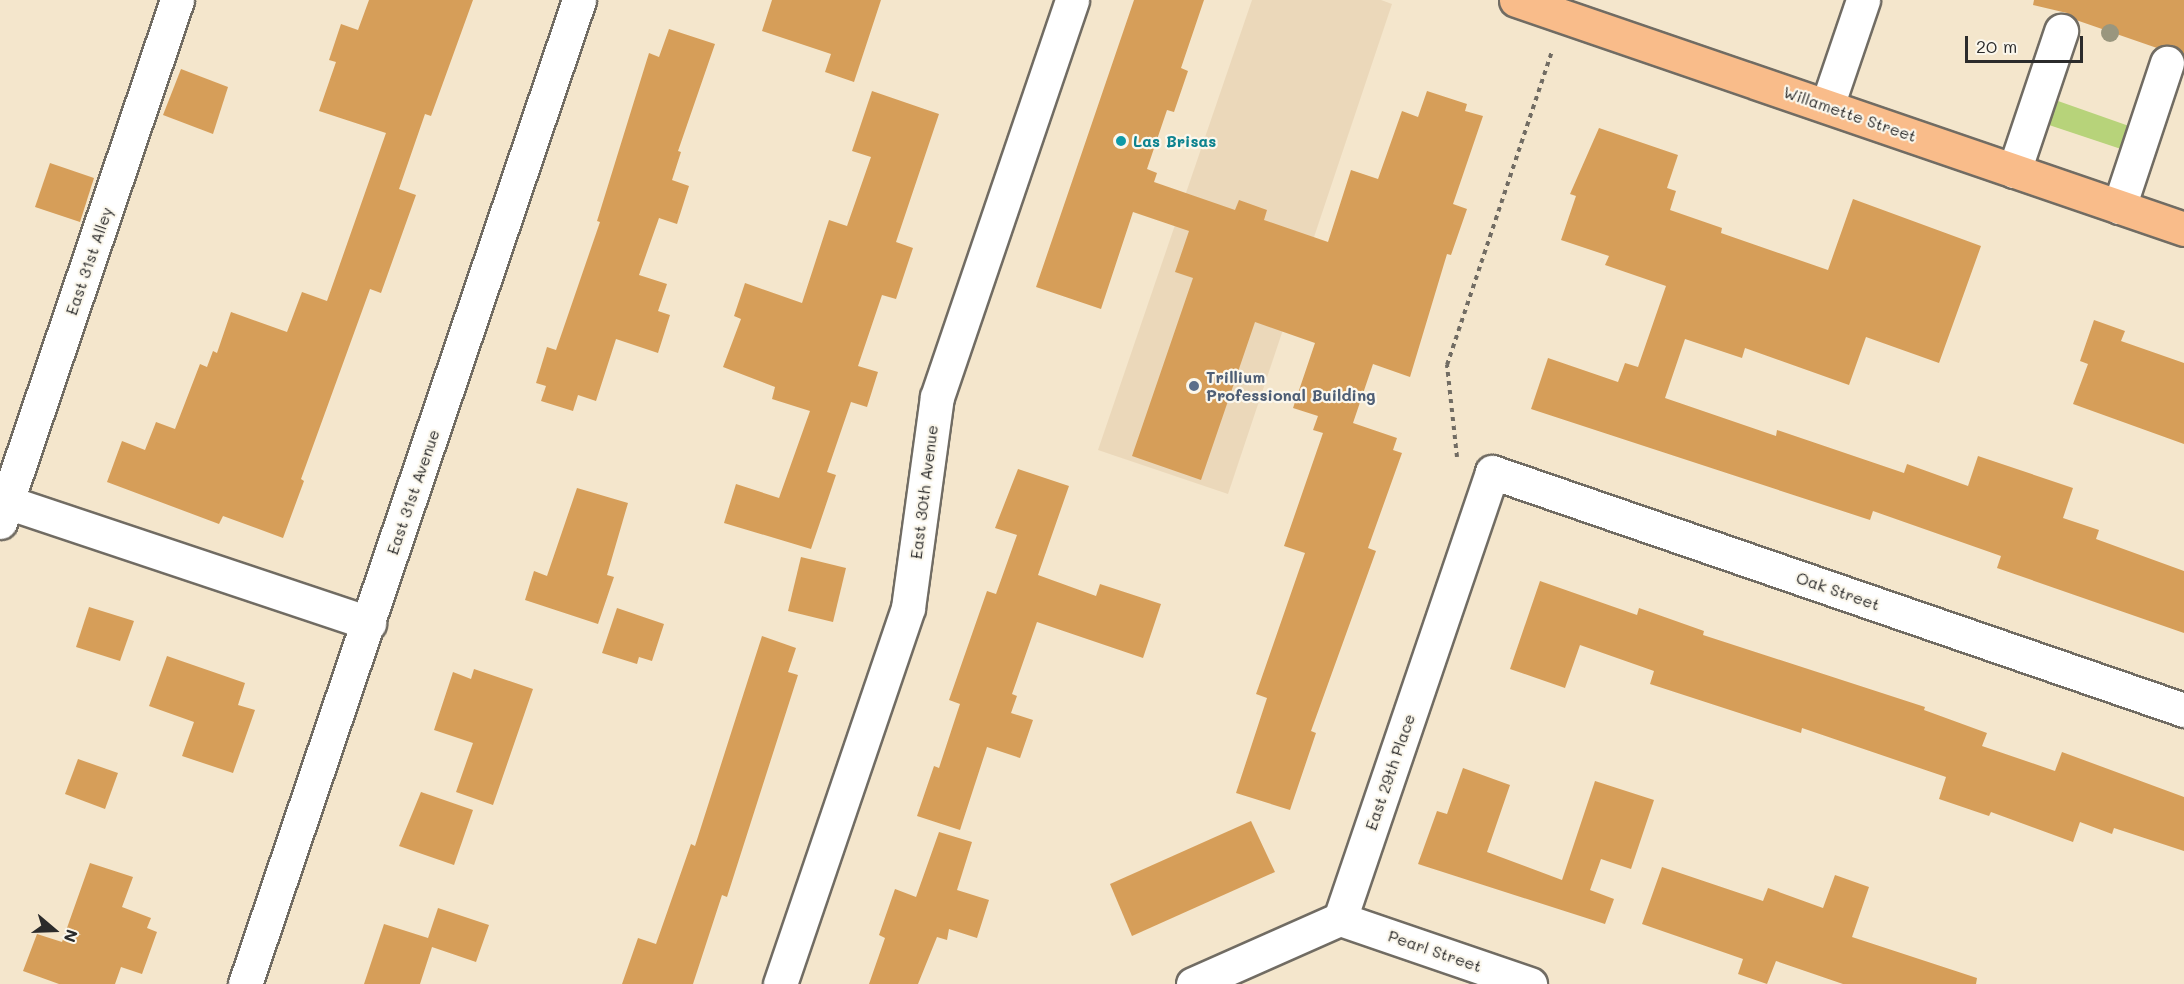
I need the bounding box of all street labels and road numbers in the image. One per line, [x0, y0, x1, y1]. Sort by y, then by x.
street label: Willamette Street [1781, 82, 1919, 146]
street label: East 31st Alley [62, 205, 116, 317]
street label: East 30th Avenue [906, 424, 942, 560]
street label: East 31st Avenue [383, 427, 443, 557]
street label: Oak Street [1794, 568, 1882, 614]
street label: East 29th Place [1361, 711, 1419, 833]
street label: Pearl Street [1386, 926, 1484, 976]

